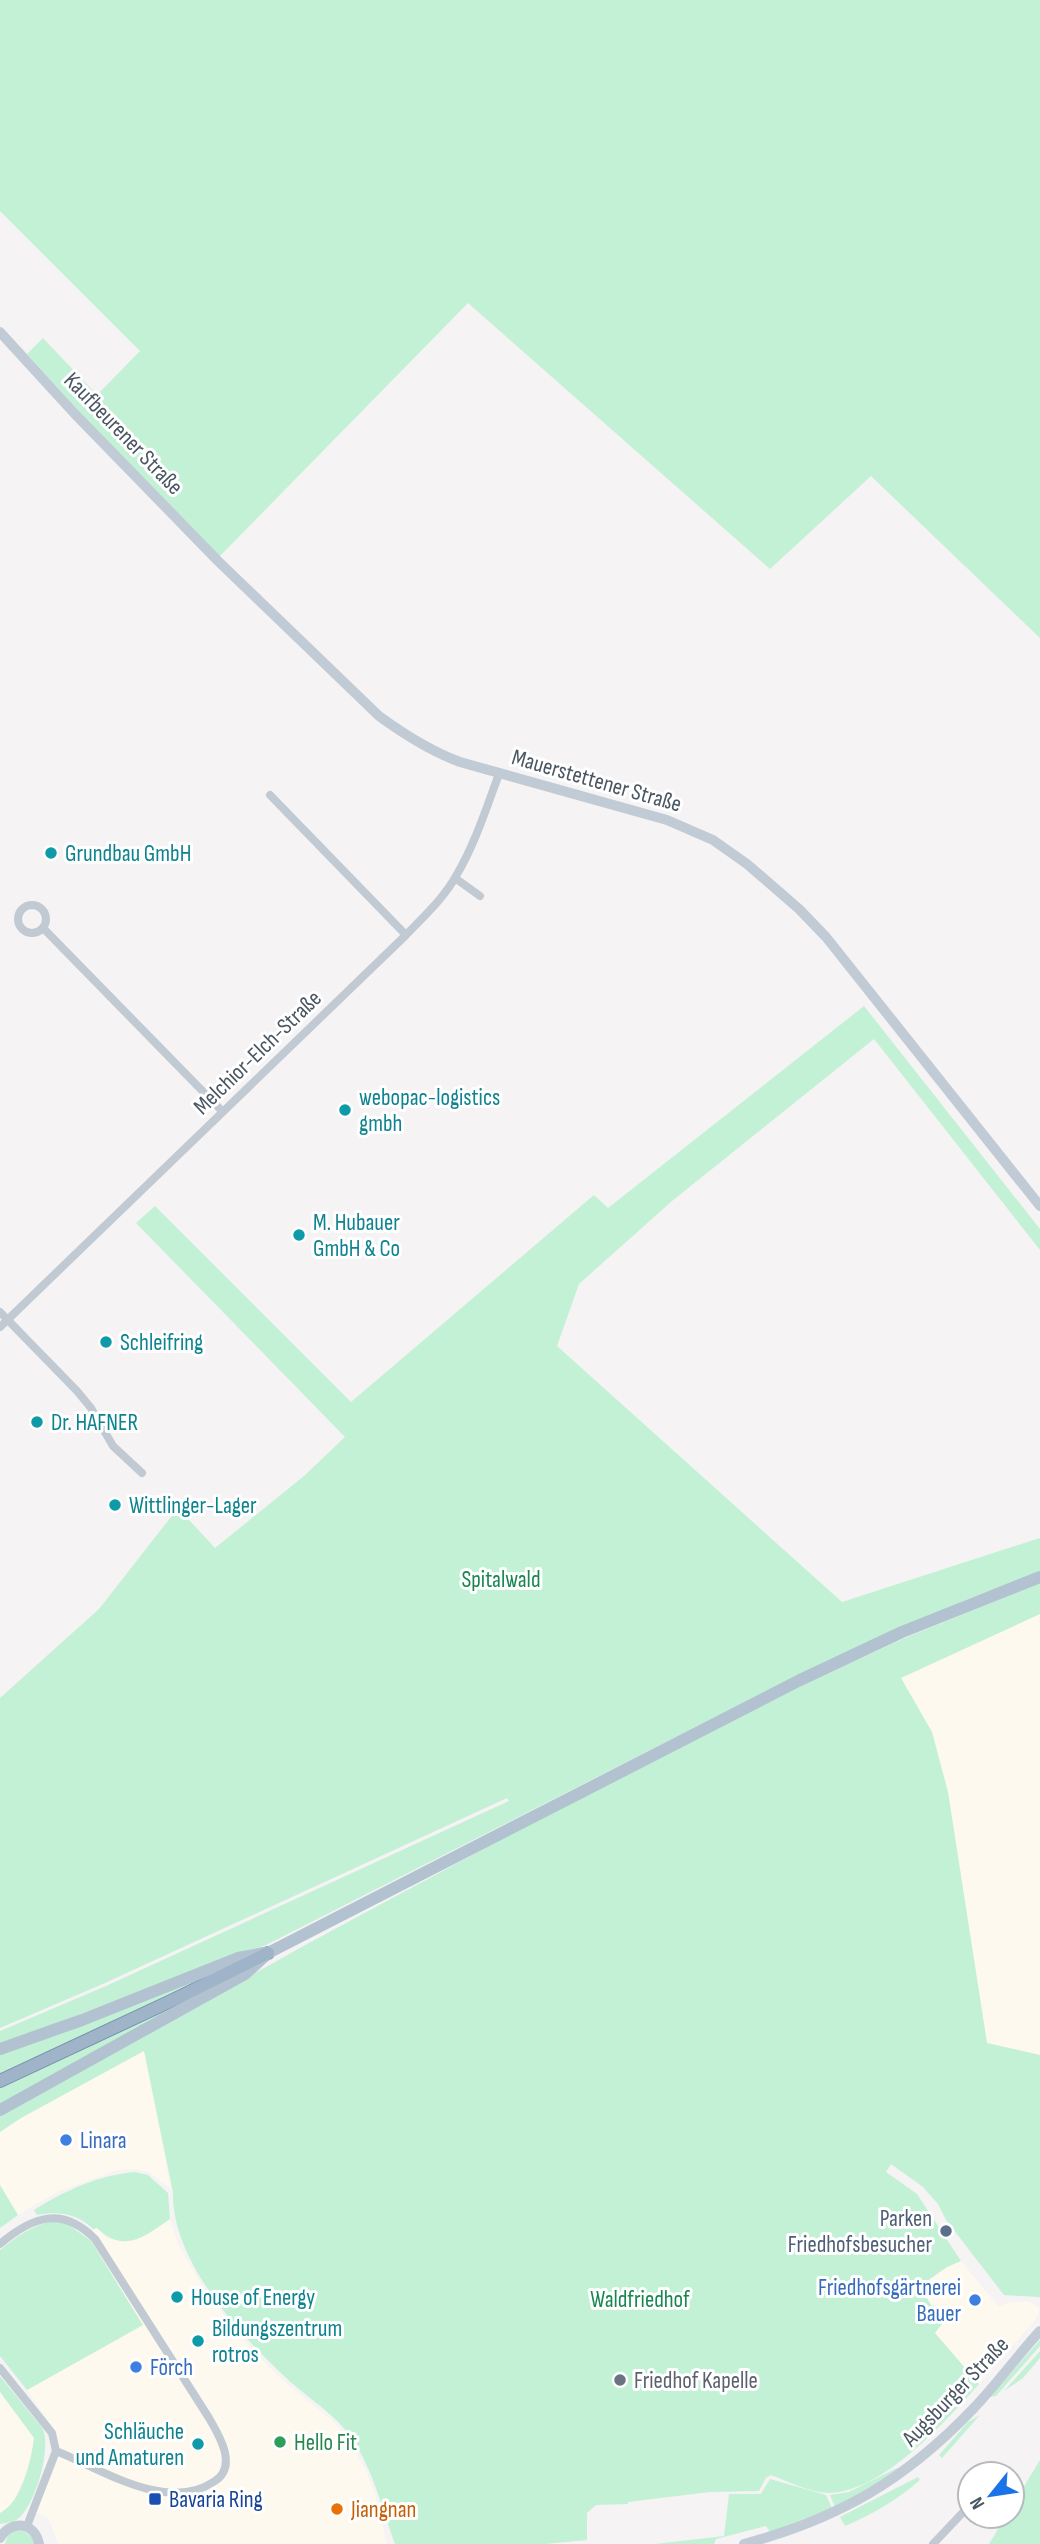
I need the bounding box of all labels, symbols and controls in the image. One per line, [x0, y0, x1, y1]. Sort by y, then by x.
street label: Kaufbeurener Straße [58, 367, 189, 501]
street label: Mauerstettener Straße [509, 743, 685, 819]
place label: Grundbau GmbH [65, 840, 191, 868]
marker: Grundbau GmbH [43, 845, 59, 861]
street label: Melchior-Elch-Straße [188, 985, 327, 1121]
place label: webopac-logistics gmbh [359, 1084, 500, 1138]
marker: webopac-logistics gmbh [337, 1102, 353, 1118]
place label: M. Hubauer GmbH & Co [313, 1209, 400, 1263]
marker: M. Hubauer GmbH & Co [291, 1227, 307, 1243]
place label: Schleifring [120, 1329, 203, 1357]
marker: Schleifring [98, 1334, 114, 1350]
place label: Dr. HAFNER [51, 1409, 138, 1437]
marker: Dr. HAFNER [29, 1414, 45, 1430]
place label: Wittlinger-Lager [129, 1492, 257, 1520]
marker: Wittlinger-Lager [107, 1497, 123, 1513]
park label: Spitalwald [461, 1566, 541, 1594]
place label: Linara [80, 2127, 127, 2155]
marker: Linara [58, 2132, 74, 2148]
place label: Parken Friedhofsbesucher [788, 2205, 932, 2259]
marker: Parken Friedhofsbesucher [938, 2223, 954, 2239]
place label: Friedhofsgärtnerei Bauer [818, 2274, 961, 2328]
place label: House of Energy [191, 2284, 315, 2312]
park label: Waldfriedhof [590, 2286, 690, 2314]
marker: House of Energy [169, 2289, 185, 2305]
marker: Friedhofsgärtnerei Bauer [967, 2292, 983, 2308]
place label: Bildungszentrum rotros [212, 2315, 342, 2369]
street label: Augsburger Straße [896, 2331, 1015, 2453]
marker: Bildungszentrum rotros [190, 2333, 206, 2349]
place label: Förch [150, 2354, 193, 2382]
marker: Förch [128, 2359, 144, 2375]
place label: Friedhof Kapelle [634, 2367, 758, 2395]
marker: Friedhof Kapelle [612, 2372, 628, 2388]
place label: Schläuche und Amaturen [75, 2418, 184, 2472]
place label: Hello Fit [294, 2429, 357, 2457]
marker: Hello Fit [272, 2434, 288, 2450]
marker: Schläuche und Amaturen [190, 2436, 206, 2452]
north arrow [956, 2460, 1026, 2530]
place label: Bavaria Ring [169, 2486, 263, 2514]
marker: Bavaria Ring [147, 2491, 163, 2507]
text: N [965, 2493, 990, 2513]
place label: Jiangnan [350, 2496, 416, 2524]
marker: Jiangnan [329, 2501, 345, 2517]

